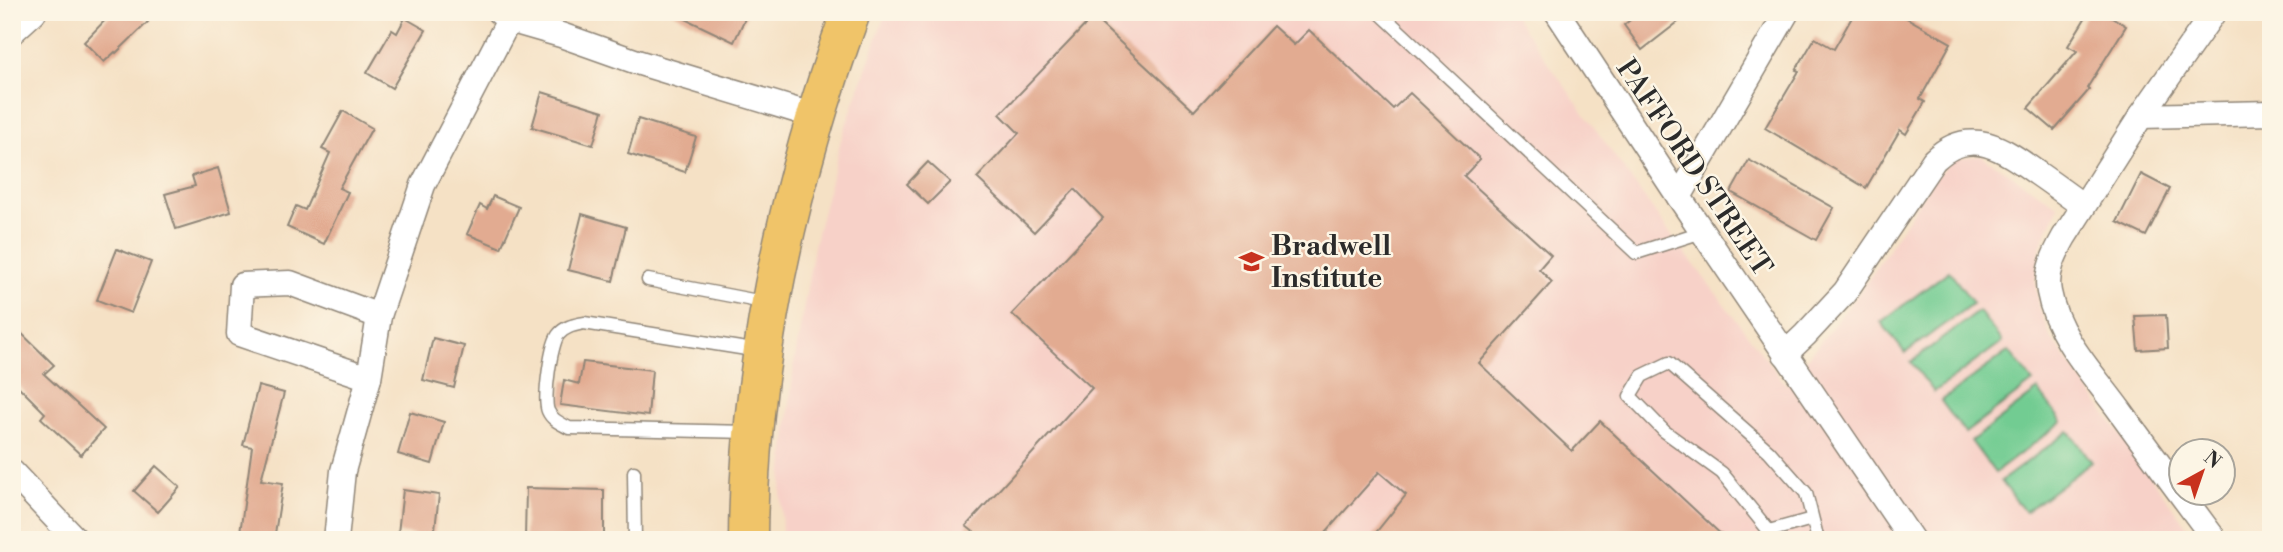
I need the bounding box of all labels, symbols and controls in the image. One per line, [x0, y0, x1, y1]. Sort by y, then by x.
street label: PAFFORD STREET [1608, 53, 1779, 283]
place label: Bradwell Institute [1271, 229, 1391, 296]
school or university icon: Bradwell Institute [1237, 247, 1265, 275]
north arrow [2168, 436, 2238, 506]
text: N [2199, 446, 2226, 474]

